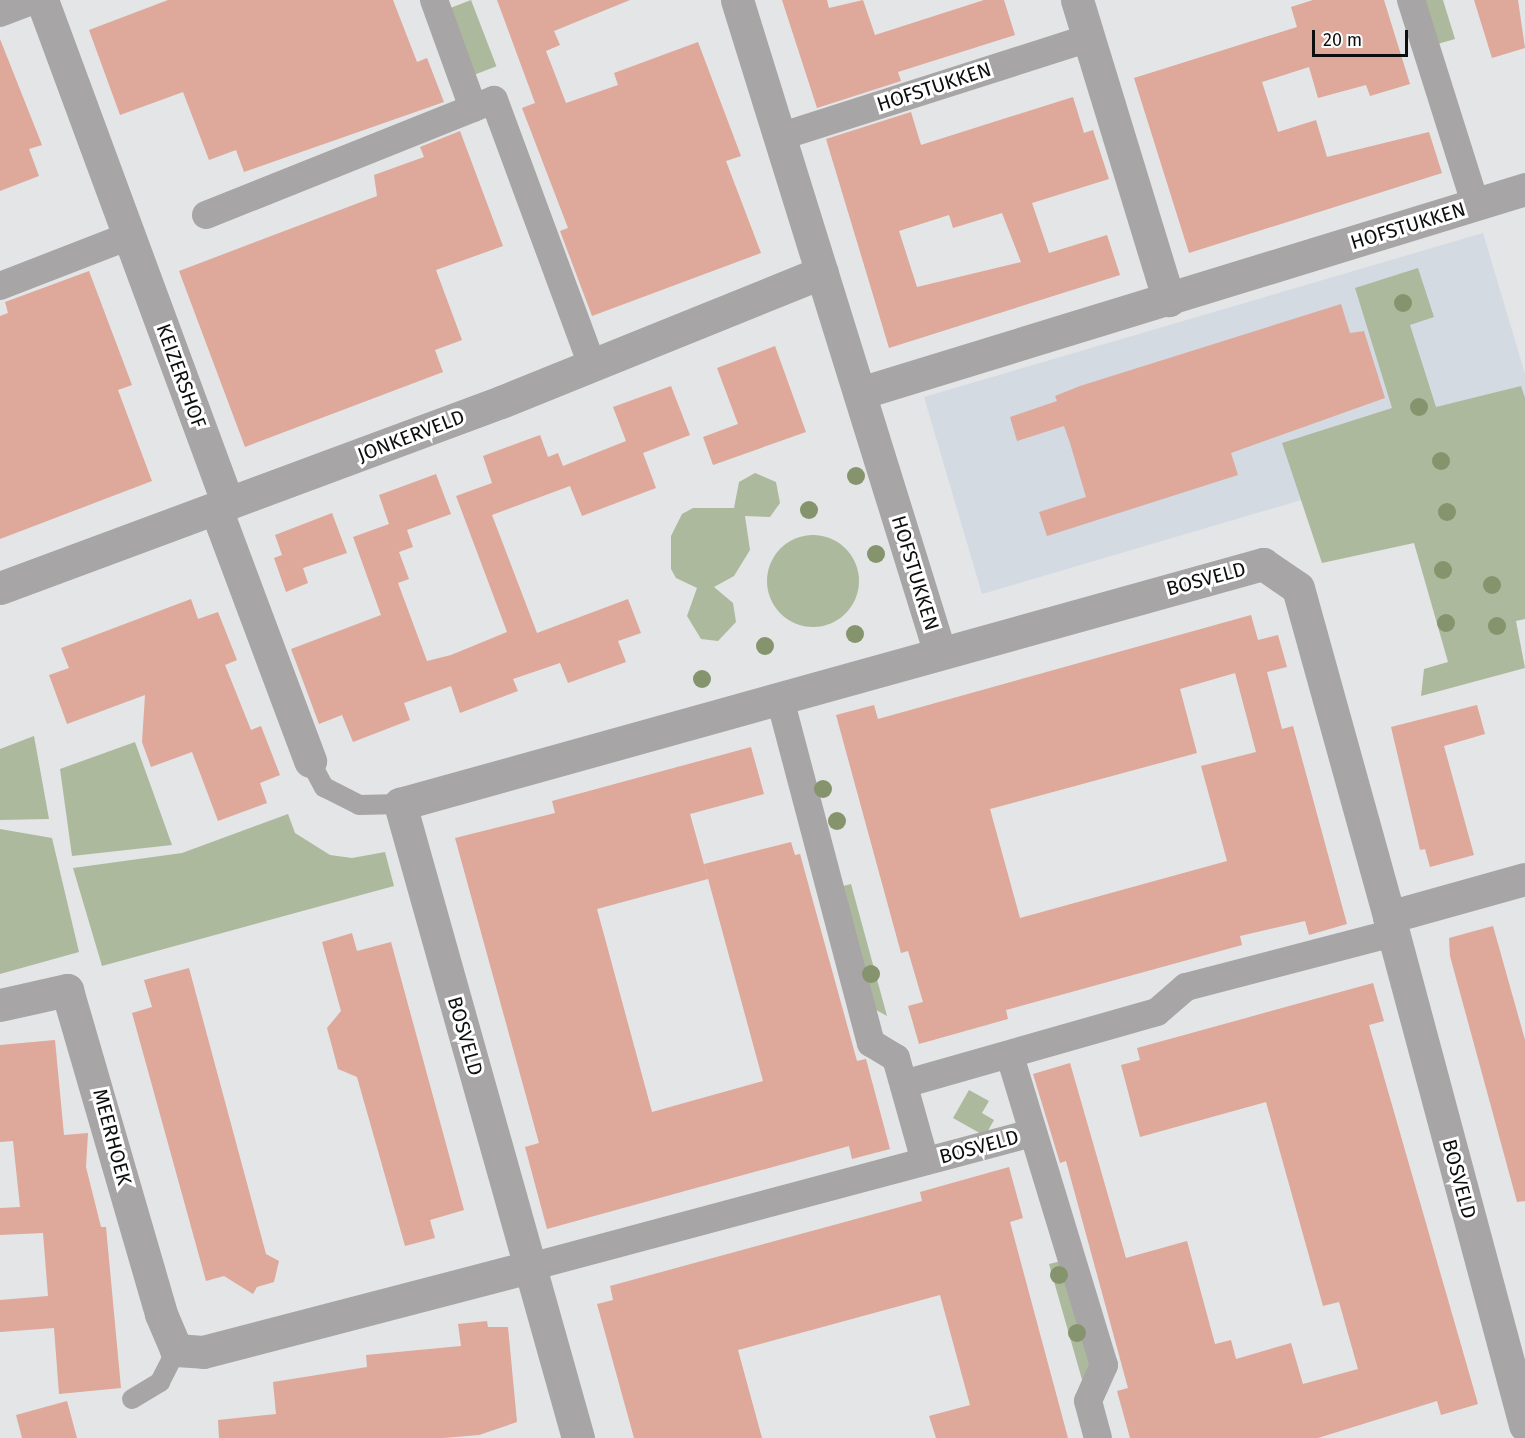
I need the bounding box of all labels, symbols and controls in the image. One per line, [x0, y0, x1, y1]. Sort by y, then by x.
scale bar [1315, 18, 1411, 56]
text: 20 m [1323, 29, 1362, 51]
street label: HOFSTUKKEN [874, 57, 994, 117]
street label: HOFSTUKKEN [1348, 197, 1468, 255]
street label: KEIZERSHOF [151, 320, 211, 432]
street label: JONKERVELD [354, 405, 468, 467]
street label: HOFSTUKKEN [886, 513, 944, 633]
street label: BOSVELD [1164, 557, 1248, 601]
street label: BOSVELD [442, 994, 488, 1078]
street label: MEERHOEK [88, 1086, 136, 1188]
street label: BOSVELD [937, 1125, 1021, 1169]
street label: BOSVELD [1437, 1137, 1481, 1221]

